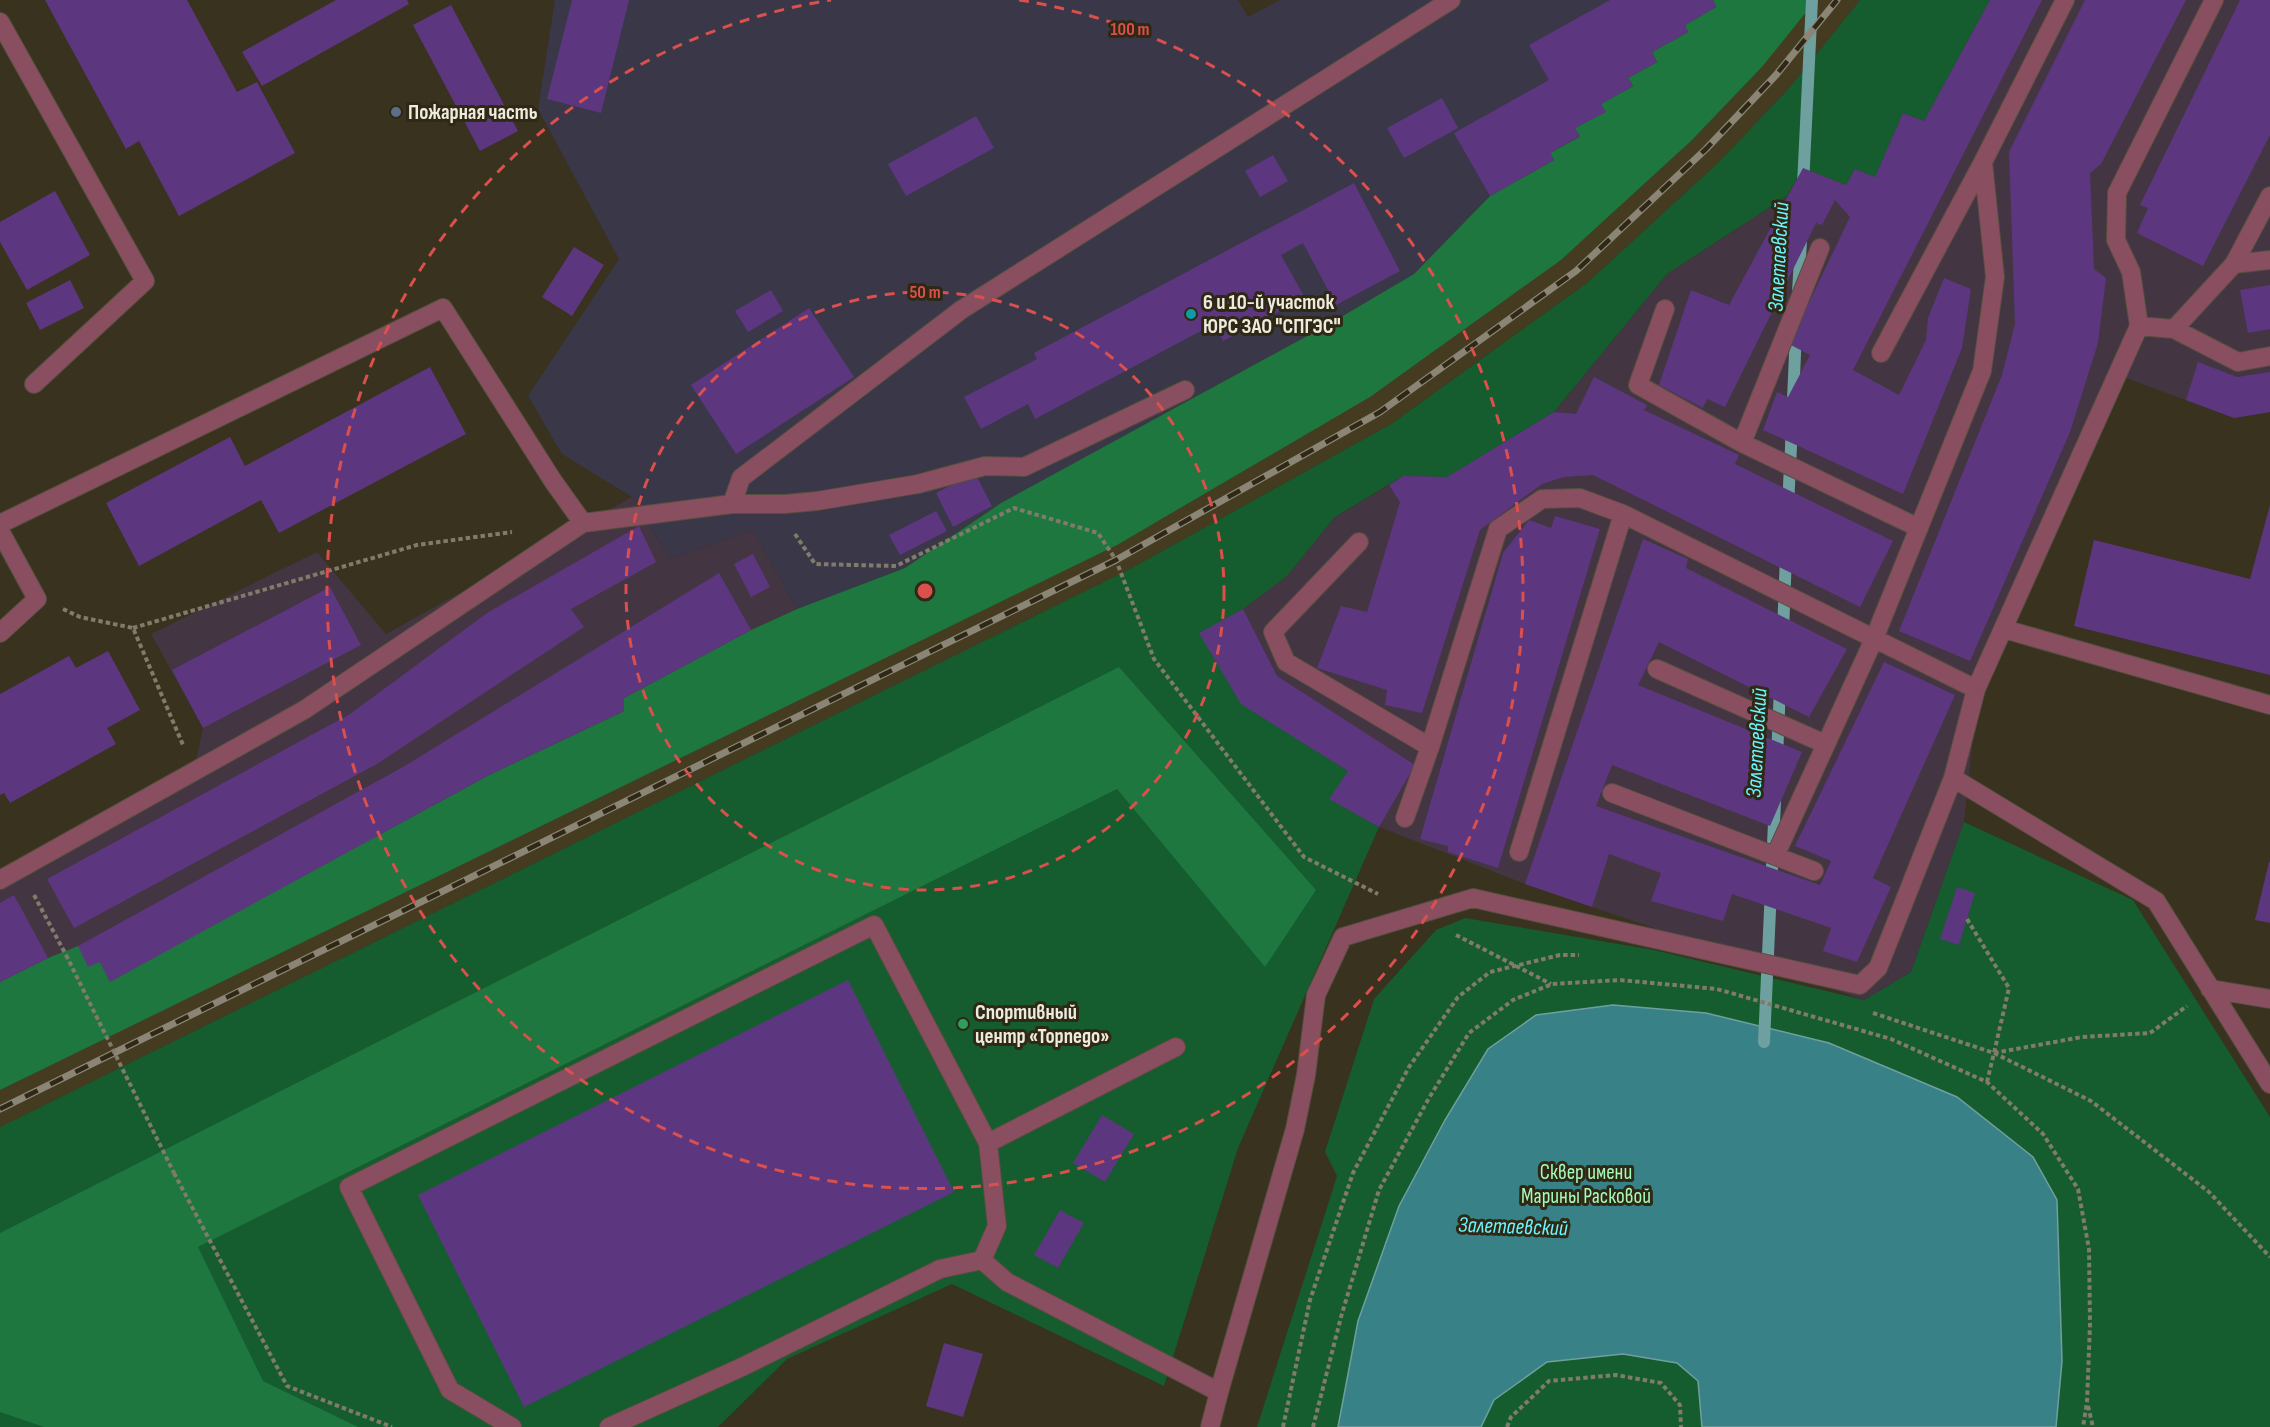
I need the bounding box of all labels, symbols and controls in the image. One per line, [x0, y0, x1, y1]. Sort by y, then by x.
text: 100 m [1111, 19, 1150, 40]
place label: Пожарная часть [408, 100, 538, 125]
marker: Пожарная часть [389, 105, 403, 119]
water label: Залетаевский [1763, 202, 1795, 312]
text: 50 m [909, 282, 941, 303]
place label: 6 и 10-й участок ЮРС ЗАО "СПГЭС" [1203, 290, 1341, 339]
marker: 6 и 10-й участок ЮРС ЗАО "СПГЭС" [1184, 307, 1198, 321]
centre of rings [915, 581, 935, 601]
water label: Залетаевский [1741, 688, 1773, 798]
place label: Спортивный центр «Торпедо» [975, 1000, 1109, 1049]
marker: Спортивный центр «Торпедо» [956, 1017, 970, 1031]
park label: Сквер имени Марины Расковой [1521, 1160, 1651, 1209]
water label: Залетаевский [1458, 1212, 1568, 1242]

